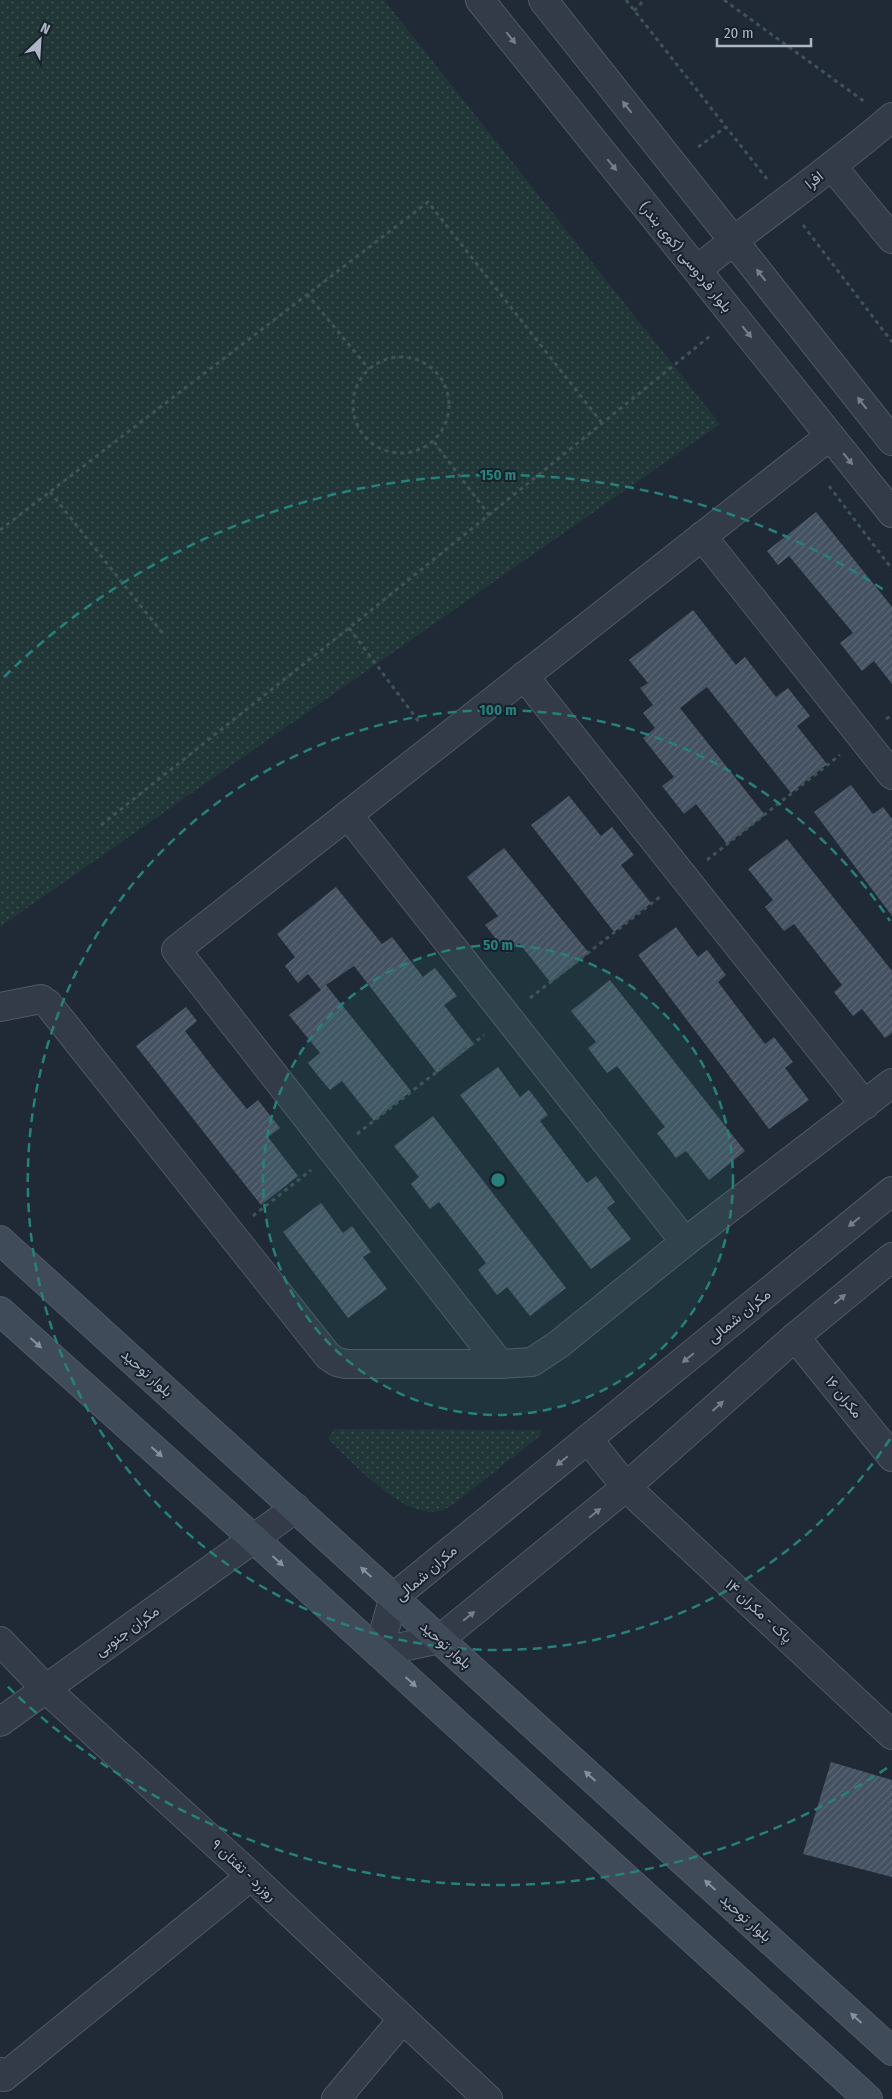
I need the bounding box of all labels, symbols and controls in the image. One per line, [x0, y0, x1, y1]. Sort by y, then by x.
north arrow [15, 15, 65, 65]
scale bar [717, 15, 811, 47]
text: N [38, 19, 53, 38]
text: 20 m [724, 24, 754, 42]
one-way arrow [505, 31, 516, 44]
one-way arrow [622, 101, 633, 114]
one-way arrow [607, 158, 618, 171]
street label: افرا [801, 167, 827, 193]
street label: بلوار فردوسی (کوی بندر) [635, 198, 736, 317]
one-way arrow [756, 269, 767, 282]
one-way arrow [742, 326, 752, 339]
one-way arrow [856, 397, 867, 410]
one-way arrow [843, 453, 854, 466]
text: 150 m [480, 466, 516, 484]
text: 100 m [479, 701, 517, 719]
text: 50 m [483, 936, 513, 954]
centre of rings [489, 1171, 507, 1189]
one-way arrow [848, 1216, 861, 1227]
street label: مکران شمالی [704, 1285, 775, 1348]
one-way arrow [833, 1293, 846, 1304]
one-way arrow [30, 1337, 42, 1349]
street label: بلوار توحید [118, 1345, 176, 1401]
one-way arrow [681, 1352, 694, 1363]
street label: مکران ۱۶ [822, 1372, 866, 1422]
one-way arrow [711, 1400, 723, 1412]
one-way arrow [150, 1446, 162, 1458]
one-way arrow [556, 1455, 569, 1466]
one-way arrow [588, 1507, 601, 1518]
street label: مکران شمالی [391, 1541, 461, 1605]
one-way arrow [271, 1555, 283, 1567]
one-way arrow [361, 1566, 373, 1578]
street label: پاک - مکران ۱۴ [721, 1575, 796, 1647]
street label: مکران جنوبی [91, 1602, 163, 1661]
one-way arrow [463, 1610, 476, 1621]
street label: بلوار توحید [417, 1617, 475, 1673]
one-way arrow [404, 1676, 416, 1688]
one-way arrow [584, 1770, 596, 1782]
street label: روزرد - تفتان ۹ [208, 1835, 280, 1905]
one-way arrow [704, 1879, 716, 1891]
street label: بلوار توحید [717, 1890, 775, 1946]
one-way arrow [850, 2012, 862, 2024]

